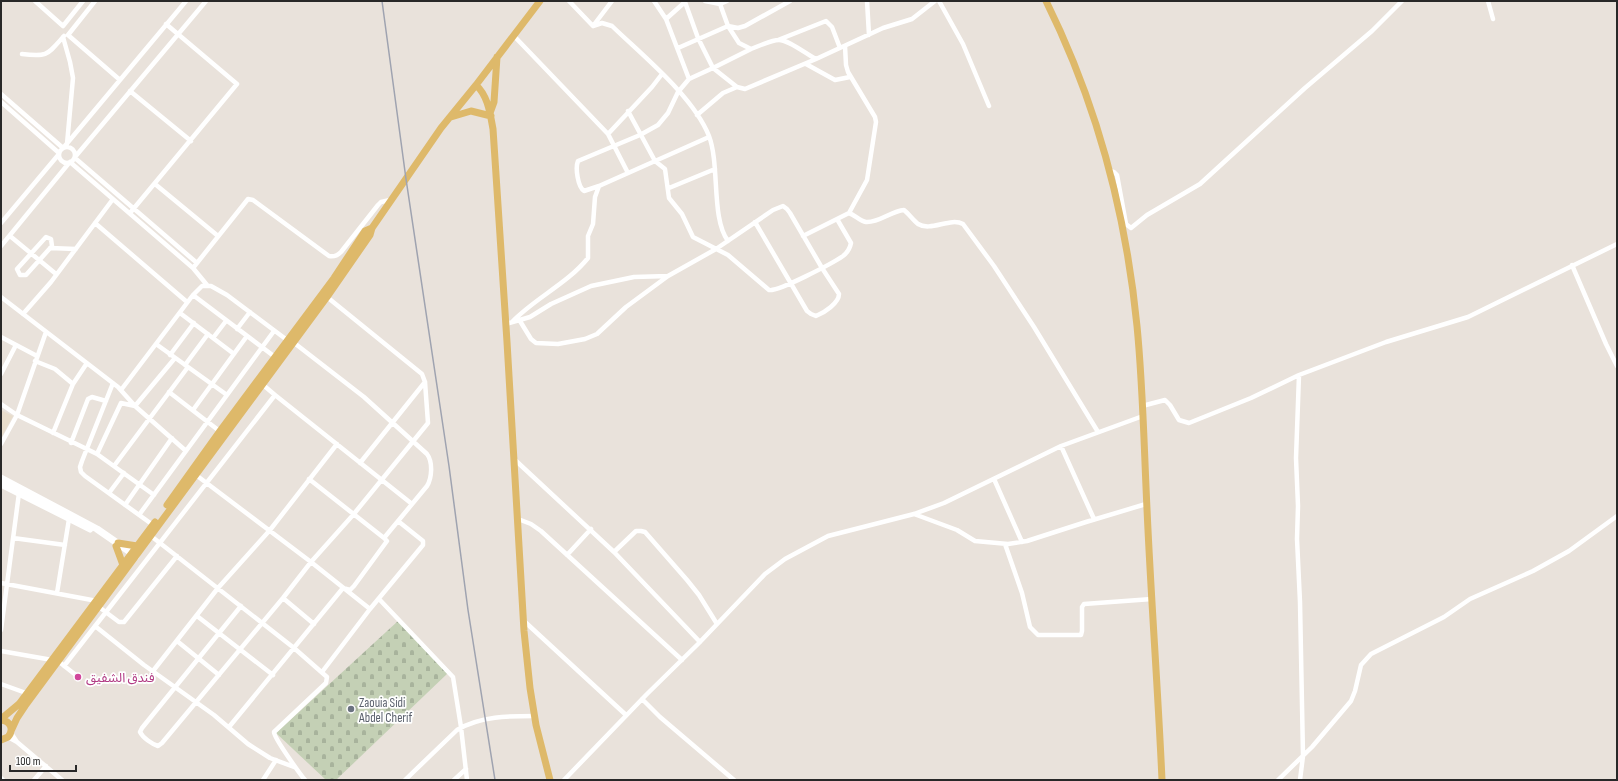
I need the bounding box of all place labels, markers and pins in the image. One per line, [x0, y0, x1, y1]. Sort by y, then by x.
place label: فندق الشفيق [86, 670, 155, 686]
marker: فندق الشفيق [73, 672, 83, 682]
place label: Zaouia Sidi Abdel Cherif [358, 695, 413, 726]
marker: Zaouia Sidi Abdel Cherif [346, 704, 356, 714]

